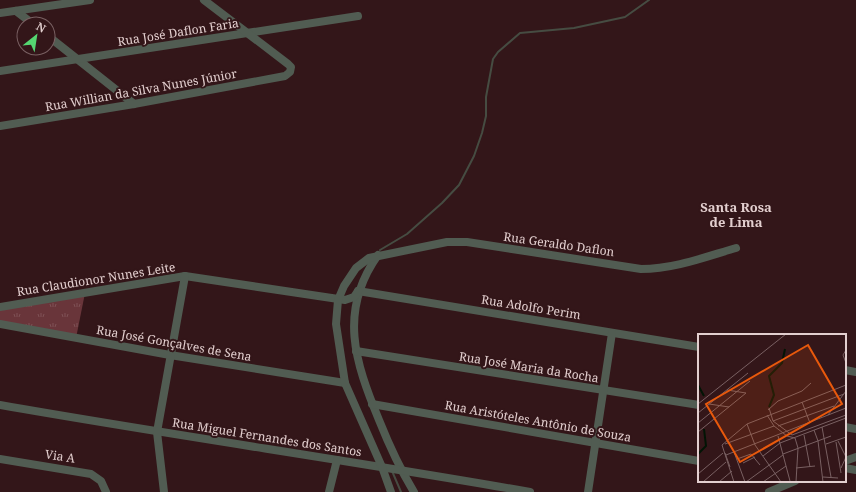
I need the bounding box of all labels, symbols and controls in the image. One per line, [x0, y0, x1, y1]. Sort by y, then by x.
street label: Rua José Daflon Faria [116, 14, 240, 50]
north arrow [16, 16, 56, 56]
text: N [34, 18, 49, 36]
street label: Rua Willian da Silva Nunes Júnior [44, 65, 239, 115]
district label: Santa Rosa de Lima [700, 198, 772, 231]
street label: Rua Geraldo Daflon [502, 228, 616, 260]
street label: Rua Claudionor Nunes Leite [16, 258, 176, 300]
street label: Rua Adolfo Perim [480, 291, 582, 323]
street label: Rua José Gonçalves de Sena [95, 321, 253, 365]
inset map [698, 334, 846, 482]
street label: Rua José Maria da Rocha [458, 348, 600, 386]
street label: Rua Aristóteles Antônio de Souza [443, 396, 633, 446]
street label: Rua Miguel Fernandes dos Santos [171, 414, 363, 460]
street label: Via A [44, 445, 77, 467]

